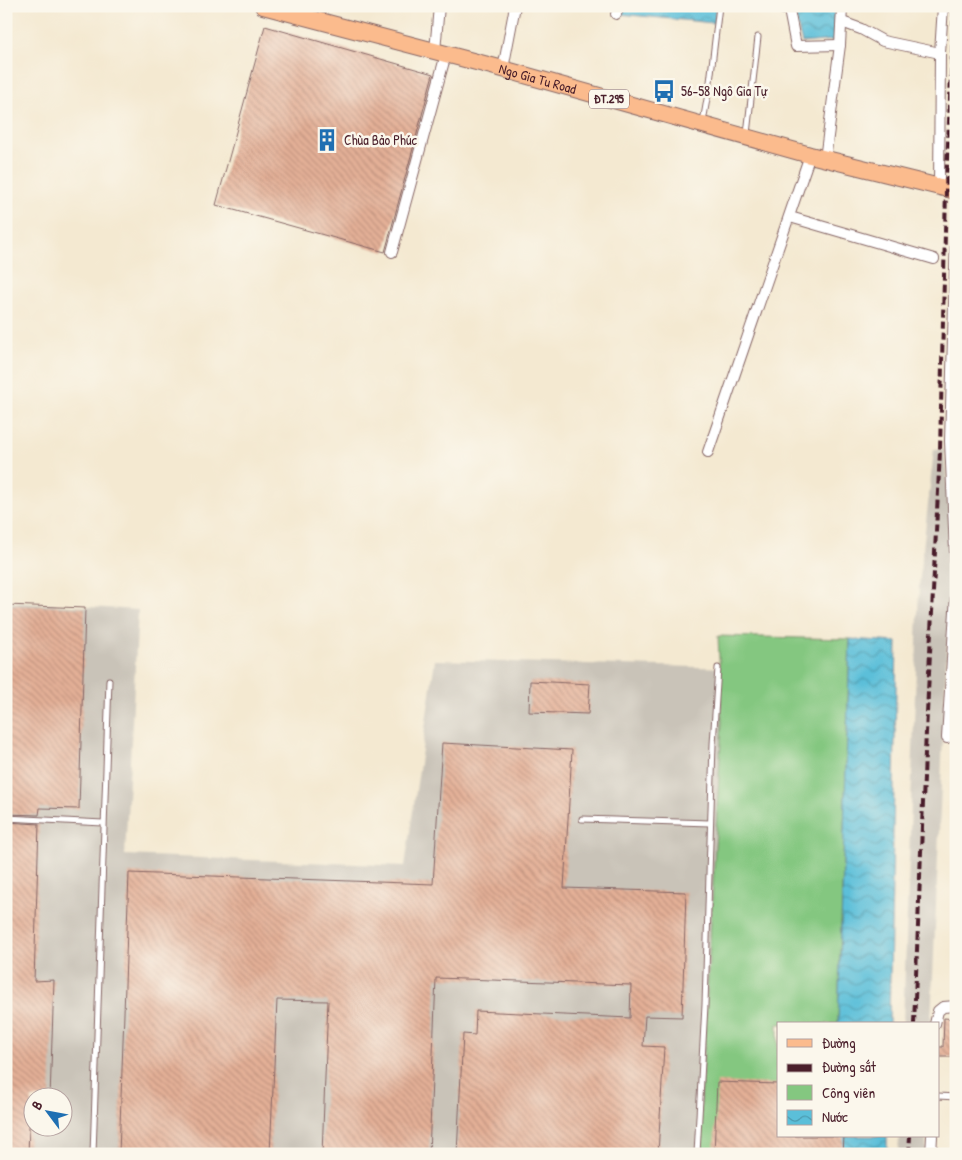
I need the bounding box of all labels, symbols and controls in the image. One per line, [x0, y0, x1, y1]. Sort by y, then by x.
street label: Ngo Gia Tu Road [497, 58, 579, 98]
bus stop icon: 56-58 Ngô Gia Tự [651, 78, 677, 104]
place label: 56-58 Ngô Gia Tự [681, 81, 768, 101]
road number: ĐT.295 [589, 90, 629, 108]
building icon: Chùa Bảo Phúc [314, 127, 340, 153]
place label: Chùa Bảo Phúc [344, 130, 418, 149]
legend [777, 1022, 940, 1138]
text: Đường [822, 1032, 856, 1053]
text: Đường sắt [822, 1056, 877, 1077]
text: Công viên [822, 1082, 876, 1103]
north arrow [22, 1088, 72, 1138]
text: B [27, 1097, 46, 1113]
text: Nước [822, 1106, 848, 1127]

